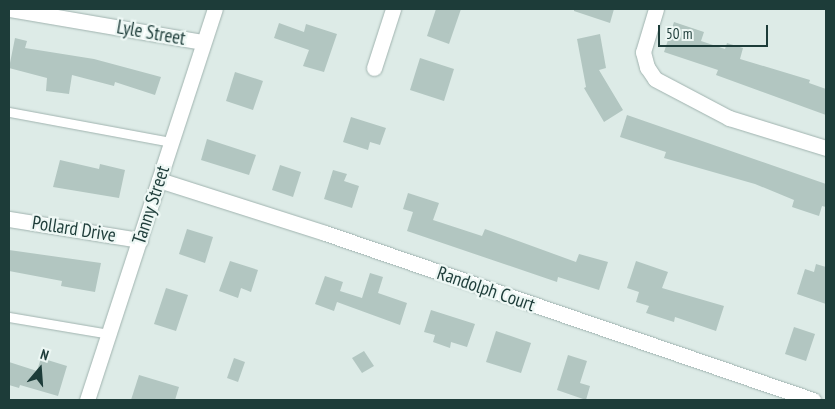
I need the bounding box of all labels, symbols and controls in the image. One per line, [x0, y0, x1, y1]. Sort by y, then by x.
scale bar [660, 15, 770, 47]
street label: Lyle Street [115, 16, 187, 50]
text: 50 m [666, 24, 692, 43]
street label: Tanny Street [128, 163, 174, 247]
street label: Pollard Drive [30, 211, 118, 247]
street label: Randolph Court [434, 262, 538, 316]
north arrow [15, 344, 65, 394]
text: N [38, 345, 51, 364]

